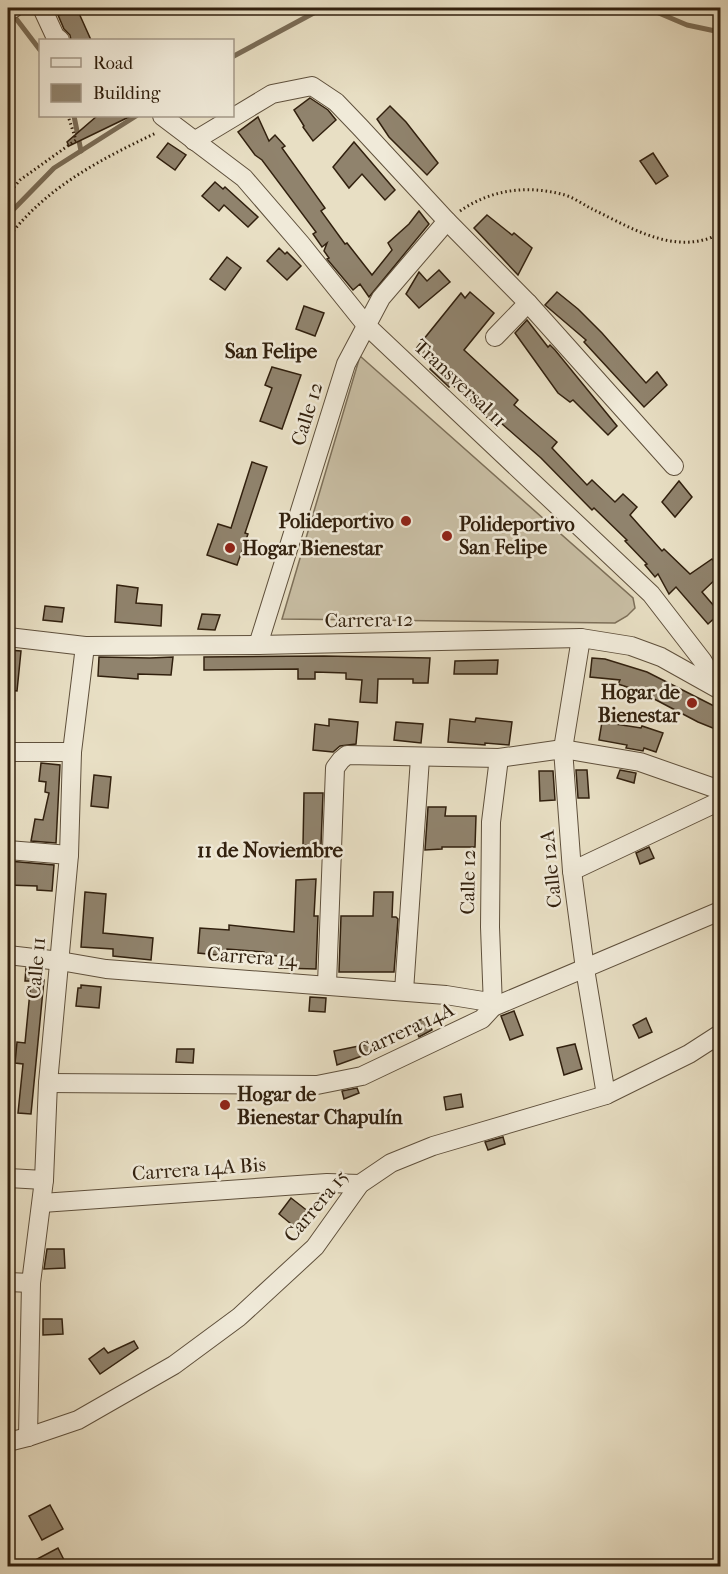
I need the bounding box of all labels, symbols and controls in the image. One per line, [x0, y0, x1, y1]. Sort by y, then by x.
legend [39, 39, 234, 117]
text: Road [93, 53, 133, 74]
text: Building [93, 83, 161, 104]
street label: Transversal 11 [409, 334, 511, 432]
district label: San Felipe [225, 339, 318, 363]
street label: Calle 12 [286, 379, 328, 449]
place label: Polideportivo [278, 510, 394, 533]
place label: Polideportivo San Felipe [459, 513, 575, 559]
marker: Polideportivo [399, 514, 413, 528]
marker: Polideportivo San Felipe [440, 529, 454, 543]
place label: Hogar Bienestar [242, 537, 383, 560]
marker: Hogar Bienestar [223, 541, 237, 555]
street label: Carrera 12 [324, 608, 414, 632]
place label: Hogar de Bienestar [598, 681, 680, 727]
marker: Hogar de Bienestar [685, 696, 699, 710]
street label: Calle 12A [535, 828, 567, 909]
district label: 11 de Noviembre [197, 838, 344, 862]
street label: Calle 12 [456, 849, 480, 915]
street label: Calle 11 [22, 936, 50, 1000]
street label: Carrera 14 [206, 942, 299, 972]
street label: Carrera 14A [354, 997, 459, 1062]
place label: Hogar de Bienestar Chapulín [237, 1083, 403, 1129]
marker: Hogar de Bienestar Chapulín [218, 1098, 232, 1112]
street label: Carrera 14A Bis [131, 1153, 267, 1185]
street label: Carrera 15 [279, 1165, 353, 1247]

